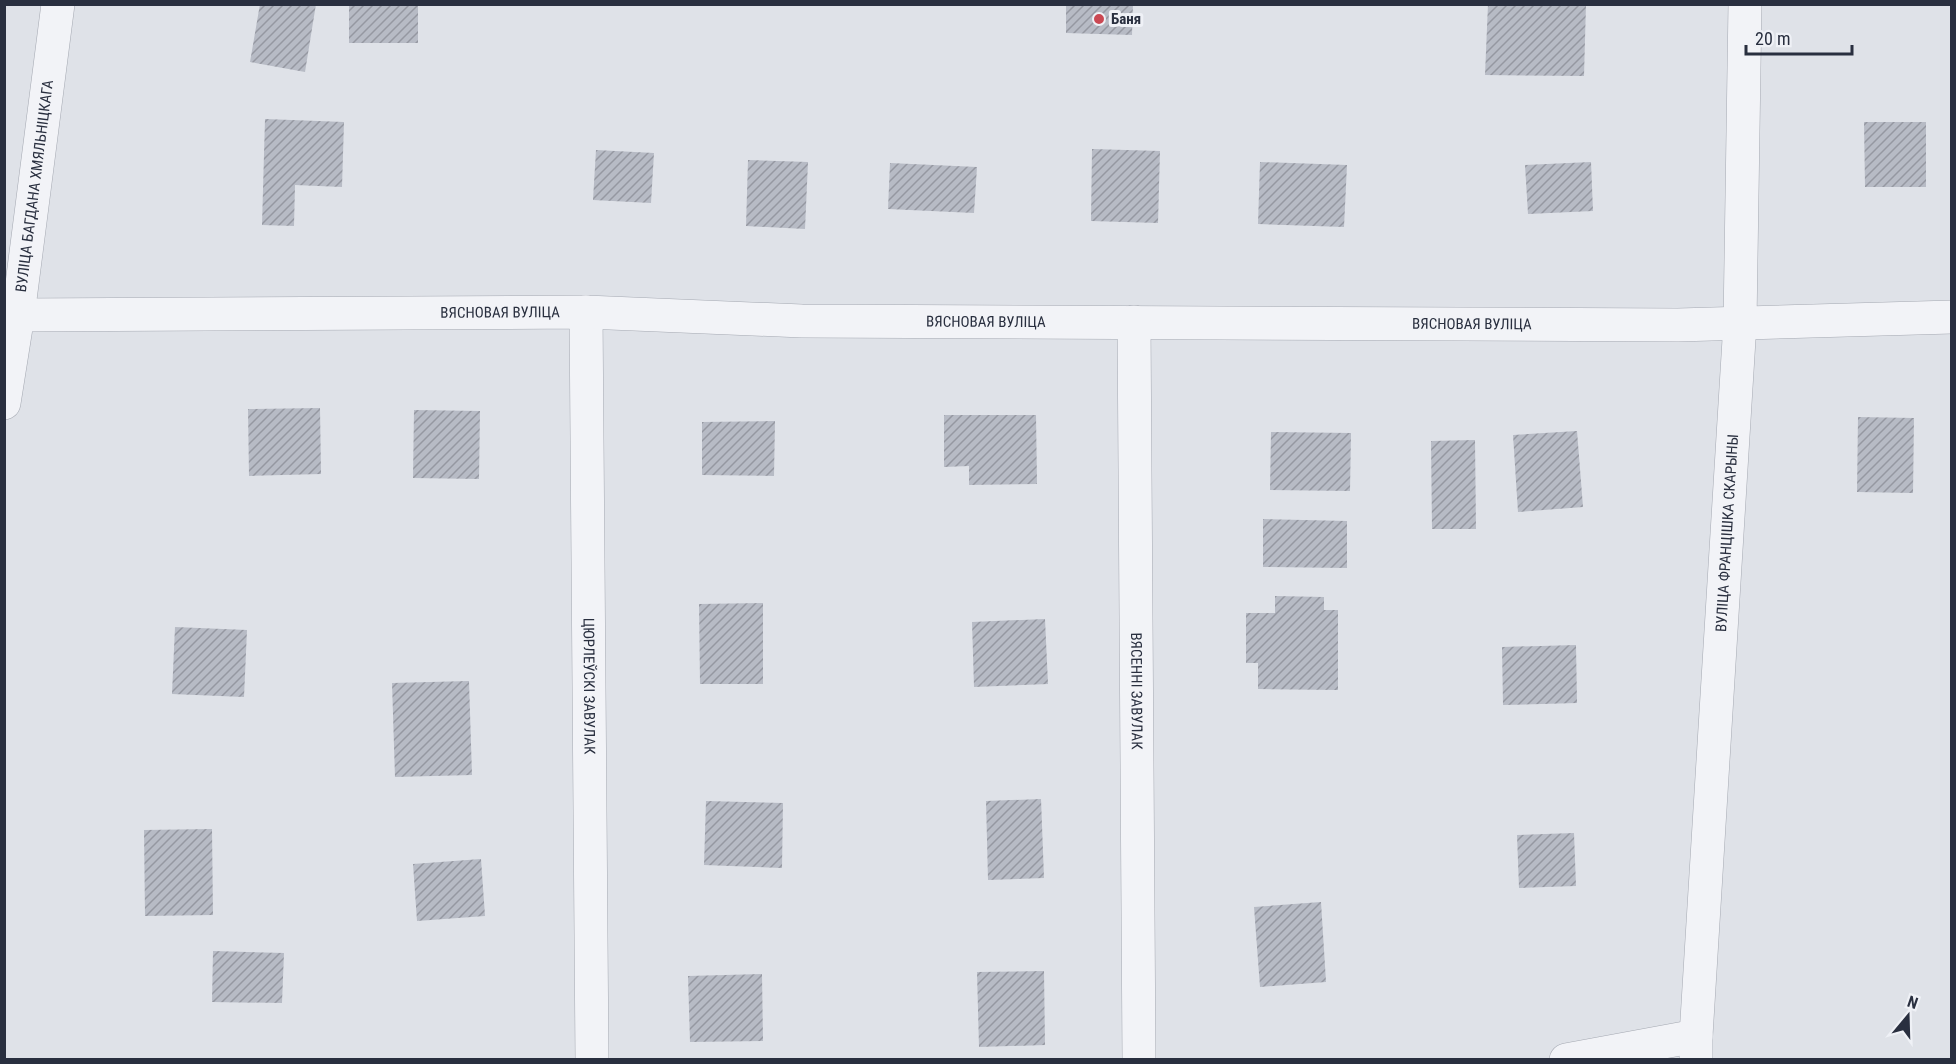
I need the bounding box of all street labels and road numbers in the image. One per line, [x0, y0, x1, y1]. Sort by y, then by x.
street label: ВУЛІЦА БАГДАНА ХМЯЛЬНІЦКАГА [12, 79, 57, 293]
street label: ВЯСНОВАЯ ВУЛІЦА [440, 303, 560, 322]
street label: ВЯСНОВАЯ ВУЛІЦА [926, 313, 1046, 331]
street label: ВЯСНОВАЯ ВУЛІЦА [1412, 315, 1532, 333]
street label: ВУЛІЦА ФРАНЦІШКА СКАРЫНЫ [1712, 433, 1742, 632]
street label: ЦЮРЛЕЎСКІ ЗАВУЛАК [579, 618, 599, 755]
street label: ВЯСЕННІ ЗАВУЛАК [1127, 632, 1146, 750]

